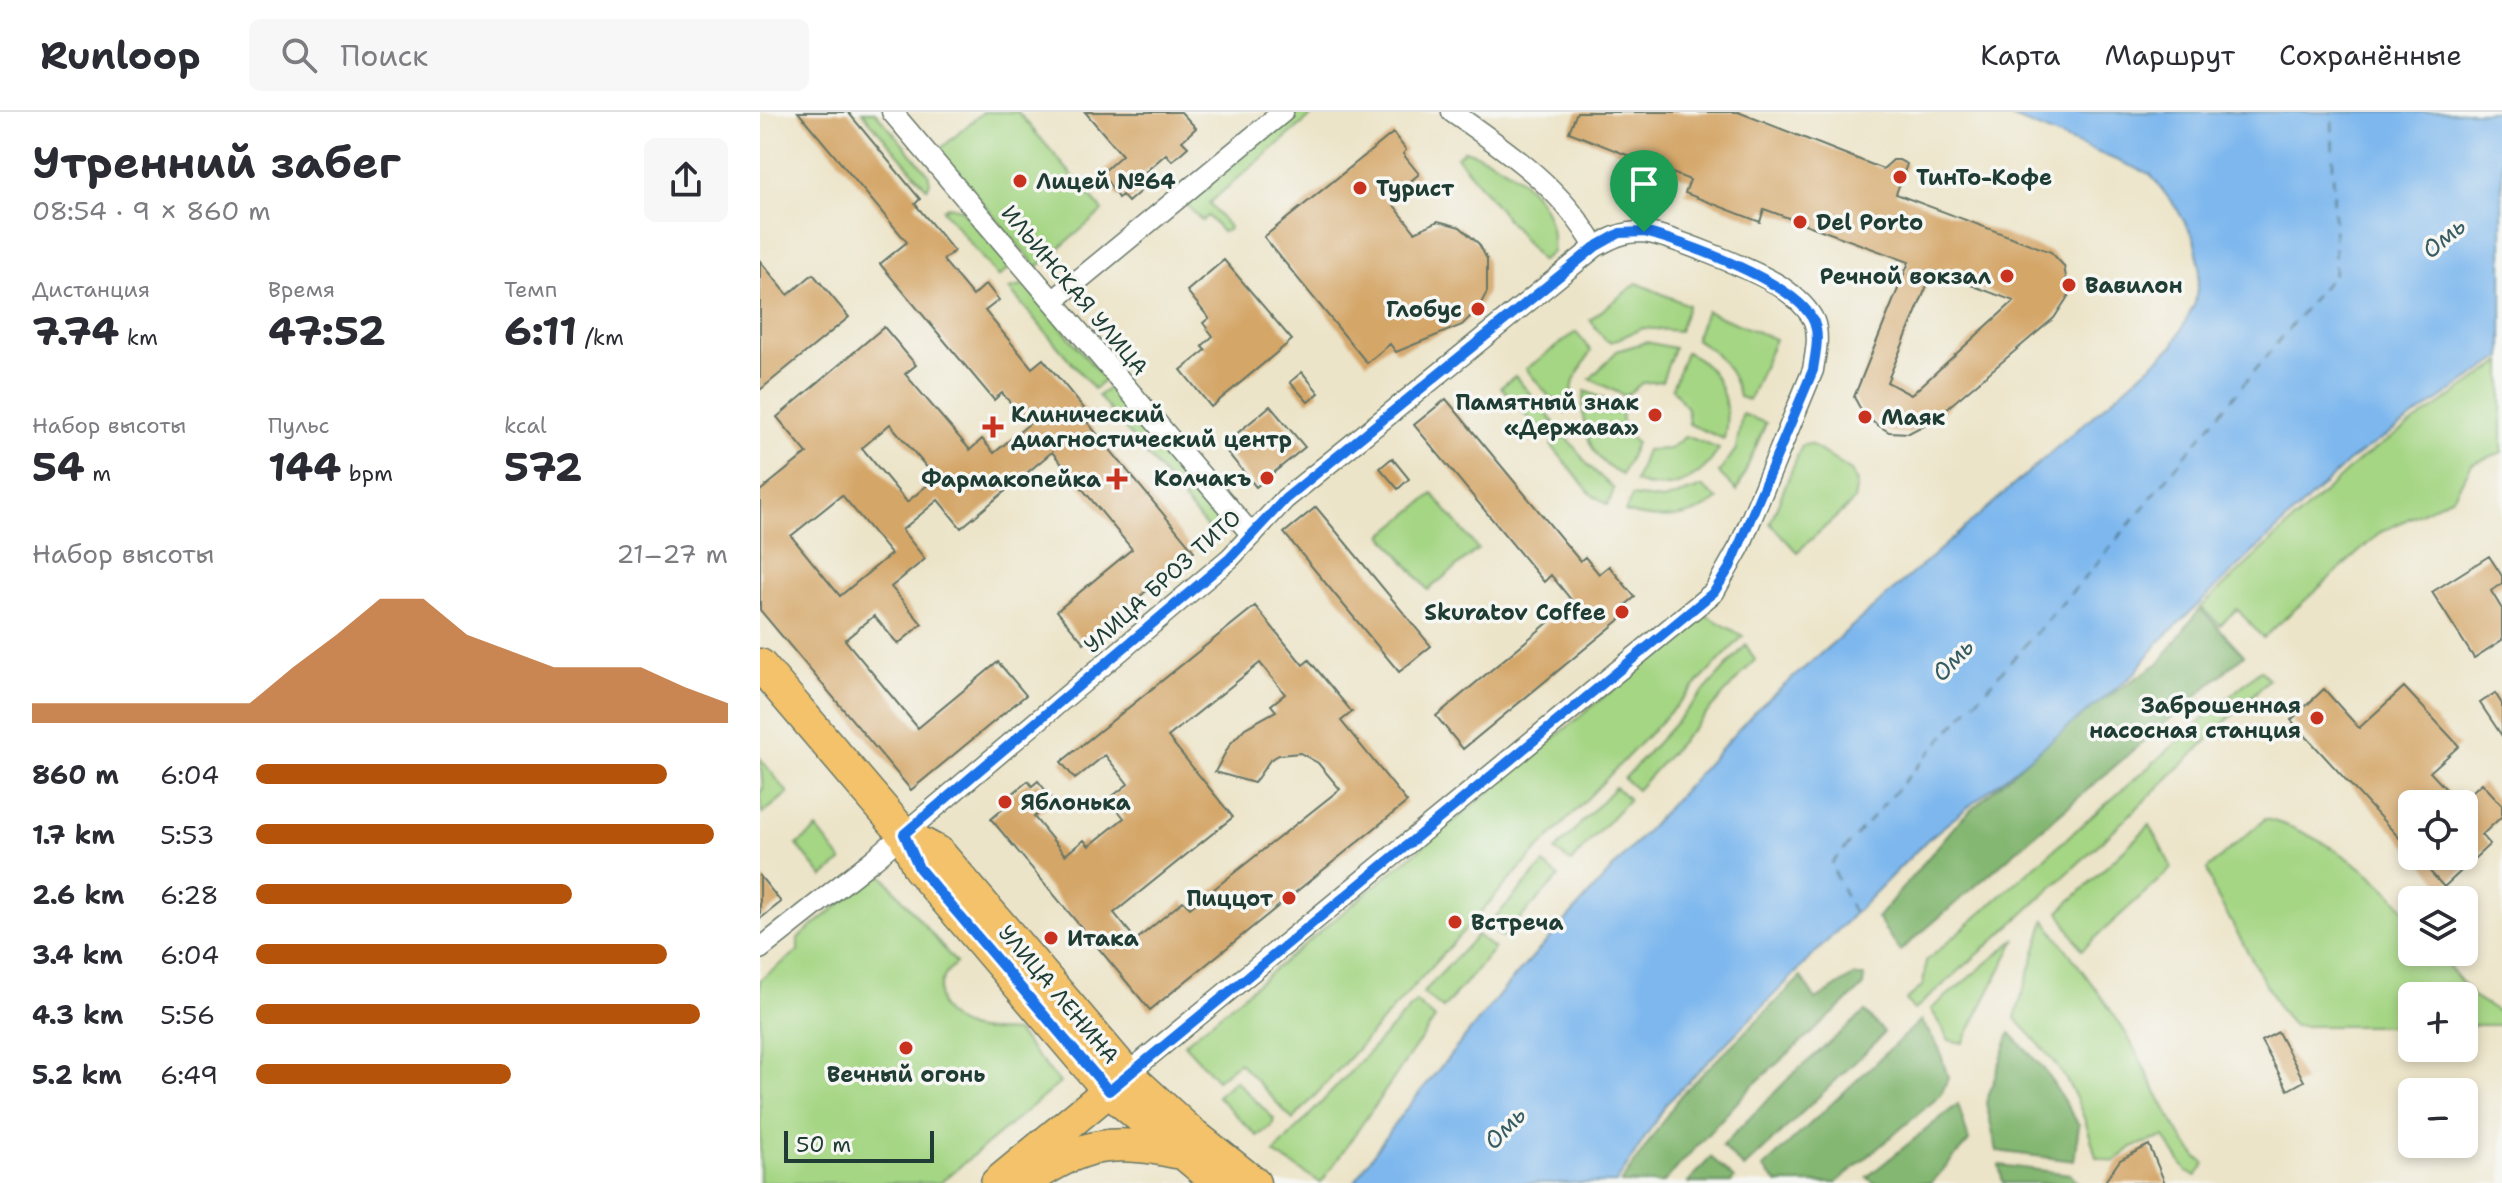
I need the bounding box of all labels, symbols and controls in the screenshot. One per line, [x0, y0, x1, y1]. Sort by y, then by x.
search box [249, 19, 809, 91]
text: Runloop [40, 30, 201, 81]
icon: search [277, 33, 321, 77]
text: Поиск [341, 35, 428, 76]
text: Карта [1980, 36, 2060, 74]
text: Маршрут [2104, 36, 2235, 74]
text: Сохранённые [2279, 36, 2462, 74]
text: Утренний забег [32, 133, 401, 192]
button: share [644, 138, 728, 222]
pin [1610, 150, 1678, 232]
icon: arrive [1622, 162, 1666, 206]
place label: ТинТо-Кофе [1916, 163, 2052, 192]
place label: Лицей №64 [1036, 167, 1176, 196]
marker: ТинТо-Кофе [1891, 168, 1909, 186]
marker: Лицей №64 [1011, 172, 1029, 190]
place label: Турист [1376, 174, 1455, 203]
marker: Турист [1351, 179, 1369, 197]
text: 08:54 · 9 × 860 m [32, 193, 271, 228]
street label: ИЛЬИНСКАЯ УЛИЦА [995, 199, 1154, 381]
place label: Del Porto [1816, 208, 1923, 237]
water label: Омь [2415, 210, 2473, 266]
marker: Del Porto [1791, 213, 1809, 231]
place label: Речной вокзал [1820, 262, 1992, 291]
marker: Речной вокзал [1998, 267, 2016, 285]
place label: Вавилон [2085, 271, 2183, 300]
text: Дистанция [32, 275, 150, 304]
text: Время [268, 275, 335, 304]
text: Темп [504, 275, 557, 304]
marker: Вавилон [2060, 276, 2078, 294]
place label: Глобус [1386, 295, 1462, 324]
marker: Глобус [1469, 300, 1487, 318]
text: 7.74 [32, 304, 119, 358]
text: 47:52 [268, 304, 386, 358]
text: 6:11 [504, 304, 577, 358]
text: km [119, 323, 158, 352]
text: /km [577, 323, 624, 352]
place label: Памятный знак «Держава» [1455, 388, 1639, 442]
place label: Клинический диагностический центр [1011, 400, 1292, 454]
place label: Маяк [1881, 403, 1946, 432]
marker: Памятный знак «Держава» [1646, 406, 1664, 424]
marker: Маяк [1856, 408, 1874, 426]
text: Набор высоты [32, 411, 186, 440]
text: Пульс [268, 411, 330, 440]
text: kcal [504, 411, 547, 440]
marker: Клинический диагностический центр [982, 416, 1004, 438]
text: 54 [32, 440, 85, 494]
text: 144 [268, 440, 341, 494]
text: 572 [504, 440, 582, 494]
text: m [85, 459, 111, 488]
text: bpm [341, 459, 393, 488]
place label: Колчакъ [1154, 464, 1251, 493]
place label: Фармакопейка [921, 465, 1101, 494]
marker: Колчакъ [1258, 469, 1276, 487]
marker: Фармакопейка [1108, 470, 1126, 488]
street label: УЛИЦА БРОЗ ТИТО [1078, 503, 1247, 660]
text: Набор высоты [32, 536, 214, 571]
text: 21–27 m [616, 536, 728, 571]
place label: Skuratov Coffee [1424, 598, 1606, 627]
marker: Skuratov Coffee [1613, 603, 1631, 621]
water label: Омь [1925, 631, 1981, 689]
place label: Заброшенная насосная станция [2089, 691, 2301, 745]
marker: Заброшенная насосная станция [2308, 709, 2326, 727]
text: 860 m [32, 757, 119, 792]
text: 6:04 [160, 757, 219, 792]
place label: Яблонька [1021, 788, 1131, 817]
map controls [2398, 790, 2478, 1158]
button: locate [2398, 790, 2478, 870]
marker: Яблонька [996, 793, 1014, 811]
text: 1.7 km [32, 817, 115, 852]
text: 5:53 [160, 817, 214, 852]
text: 2.6 km [32, 877, 125, 912]
text: 6:28 [160, 877, 219, 912]
place label: Пиццот [1187, 884, 1274, 913]
button: layers [2398, 886, 2478, 966]
marker: Пиццот [1280, 889, 1298, 907]
place label: Встреча [1471, 908, 1563, 937]
marker: Встреча [1446, 913, 1464, 931]
street label: УЛИЦА ЛЕНИНА [992, 919, 1125, 1070]
place label: Итака [1067, 924, 1139, 953]
marker: Итака [1042, 929, 1060, 947]
text: 3.4 km [32, 937, 123, 972]
text: 6:04 [160, 937, 219, 972]
button: + [2398, 982, 2478, 1062]
text: 4.3 km [32, 997, 123, 1032]
text: 5:56 [160, 997, 215, 1032]
marker: Вечный огонь [897, 1039, 915, 1057]
text: 5.2 km [32, 1057, 122, 1092]
text: 6:49 [160, 1057, 218, 1092]
place label: Вечный огонь [827, 1060, 985, 1089]
button: − [2398, 1078, 2478, 1158]
water label: Омь [1477, 1099, 1533, 1157]
scale bar [784, 1127, 934, 1163]
text: 50 m [796, 1130, 851, 1159]

